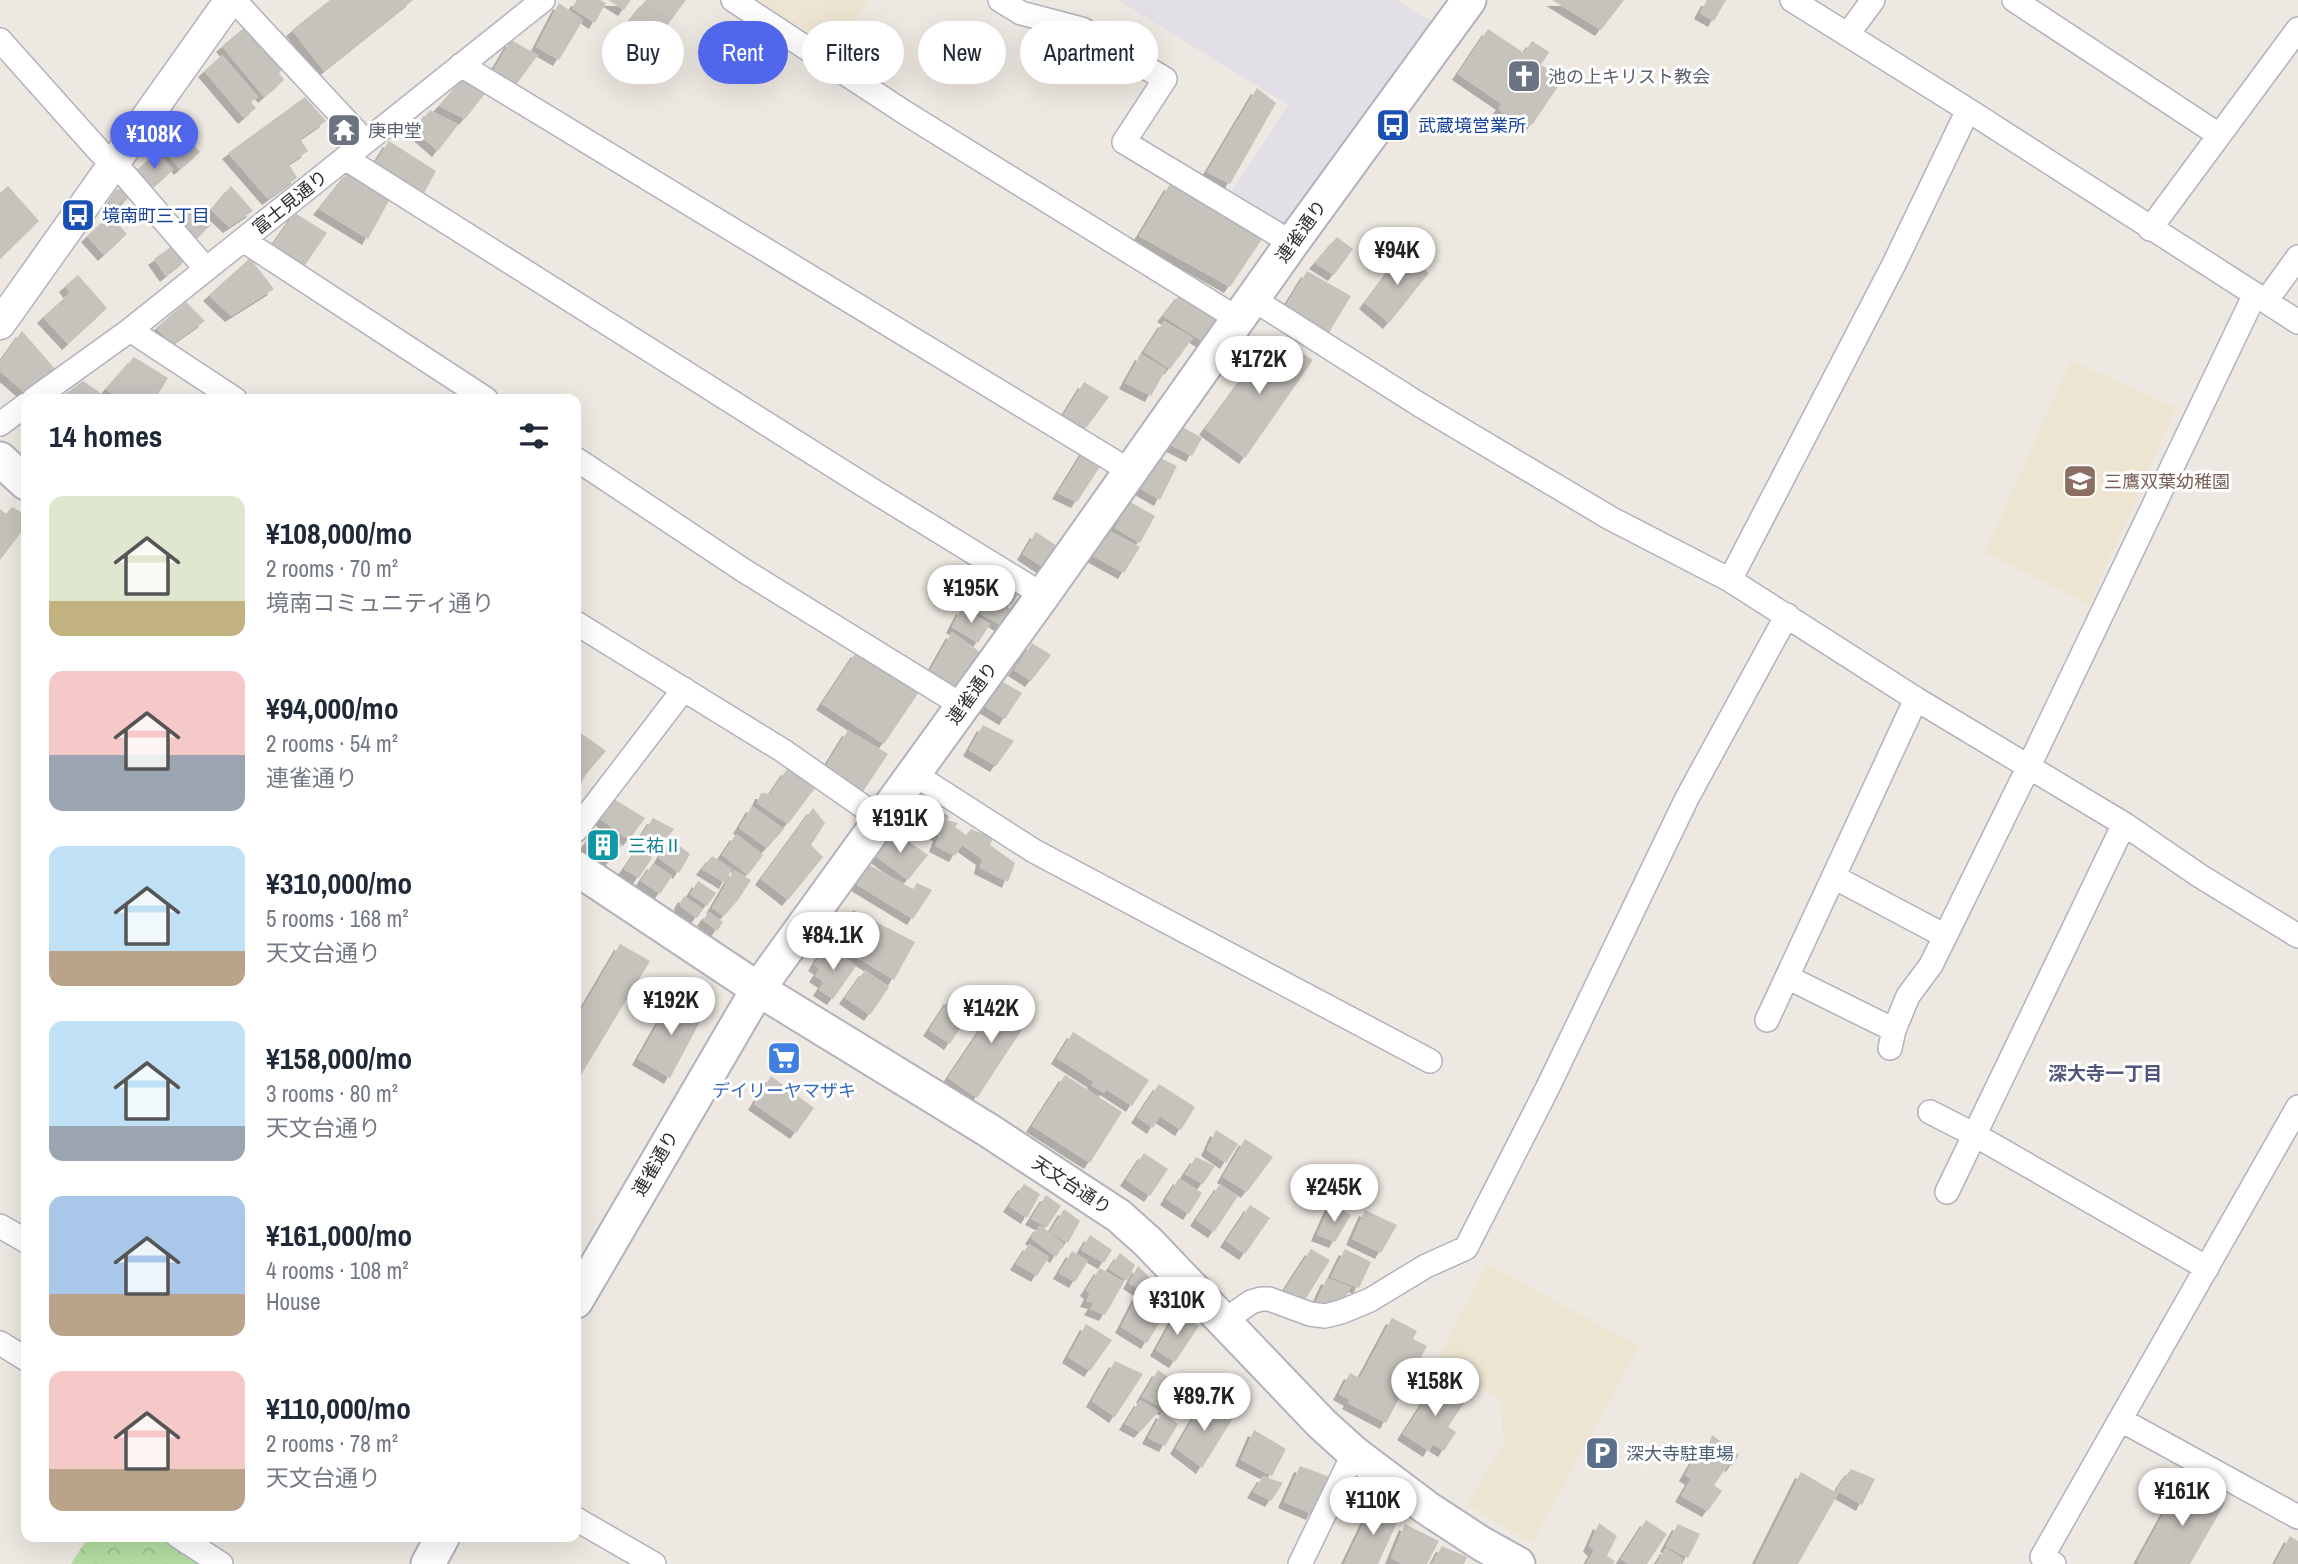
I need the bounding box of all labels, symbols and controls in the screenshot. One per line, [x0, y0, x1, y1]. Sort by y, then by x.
chip: Buy [602, 21, 684, 84]
chip: Rent [698, 21, 788, 84]
chip: Filters [802, 21, 904, 84]
chip: New [918, 21, 1006, 84]
chip: Apartment [1020, 21, 1158, 84]
church icon: 池の上キリスト教会 [1505, 57, 1543, 95]
place label: 池の上キリスト教会 [1548, 64, 1710, 89]
bus stop icon: 武蔵境営業所 [1374, 106, 1412, 144]
pin: ¥108K [105, 111, 203, 171]
temple icon: 庚申堂 [325, 111, 363, 149]
place label: 武蔵境営業所 [1418, 113, 1526, 138]
text: ¥108K [126, 118, 182, 149]
place label: 庚申堂 [368, 118, 422, 143]
street label: 富士見通り [247, 164, 333, 240]
street label: 連雀通り [1270, 195, 1332, 267]
bus stop icon: 境南町三丁目 [59, 196, 97, 234]
place label: 境南町三丁目 [102, 203, 210, 228]
pin: ¥94K [1356, 228, 1438, 287]
text: ¥94K [1374, 234, 1420, 265]
pin: ¥172K [1210, 336, 1308, 396]
text: ¥172K [1231, 343, 1287, 374]
text: 14 homes [49, 416, 163, 456]
icon: filters [515, 417, 553, 455]
school or university icon: 三鷹双葉幼稚園 [2061, 462, 2099, 500]
place label: 三鷹双葉幼稚園 [2104, 469, 2230, 494]
text: ¥108,000/mo [266, 513, 412, 553]
icon: home [105, 524, 189, 608]
text: 2 rooms · 70 m² [266, 553, 398, 584]
pin: ¥195K [922, 566, 1020, 625]
text: ¥195K [943, 572, 999, 603]
text: 境南コミュニティ通り [266, 587, 495, 618]
street label: 連雀通り [941, 657, 1003, 729]
text: ¥94,000/mo [266, 688, 399, 728]
icon: home [105, 699, 189, 783]
text: 2 rooms · 54 m² [266, 728, 398, 759]
text: 連雀通り [266, 762, 358, 793]
pin: ¥191K [851, 796, 949, 855]
text: ¥191K [872, 802, 928, 833]
building icon: 三祐Ⅱ [584, 826, 622, 864]
place label: 三祐Ⅱ [628, 833, 682, 858]
text: ¥310,000/mo [266, 863, 412, 903]
icon: home [105, 874, 189, 958]
text: 5 rooms · 168 m² [266, 903, 409, 934]
pin: ¥84.1K [776, 912, 890, 972]
text: ¥84.1K [803, 919, 863, 950]
text: 天文台通り [266, 937, 381, 968]
pin: ¥192K [622, 978, 720, 1037]
text: ¥192K [643, 984, 699, 1015]
pin: ¥142K [942, 986, 1040, 1045]
text: ¥142K [963, 992, 1019, 1023]
text: ¥158,000/mo [266, 1038, 412, 1078]
supermarket icon: デイリーヤマザキ [765, 1039, 803, 1077]
icon: home [105, 1049, 189, 1133]
district label: 深大寺一丁目 [2048, 1060, 2162, 1086]
text: 3 rooms · 80 m² [266, 1078, 398, 1109]
place label: デイリーヤマザキ [712, 1078, 856, 1103]
text: 天文台通り [266, 1112, 381, 1143]
street label: 連雀通り [626, 1126, 684, 1200]
street label: 天文台通り [1027, 1150, 1117, 1220]
pin: ¥245K [1285, 1164, 1383, 1224]
text: ¥245K [1306, 1171, 1362, 1202]
text: ¥161,000/mo [266, 1215, 412, 1255]
icon: home [105, 1224, 189, 1308]
text: 4 rooms · 108 m² [266, 1255, 409, 1286]
pin: ¥310K [1128, 1278, 1226, 1337]
text: ¥310K [1149, 1284, 1205, 1315]
text: House [266, 1286, 321, 1317]
pin: ¥158K [1386, 1358, 1484, 1418]
text: ¥158K [1407, 1365, 1463, 1396]
pin: ¥89.7K [1147, 1374, 1261, 1433]
text: ¥89.7K [1174, 1380, 1234, 1411]
text: ¥110,000/mo [266, 1388, 411, 1428]
icon: home [105, 1399, 189, 1483]
text: 2 rooms · 78 m² [266, 1428, 398, 1459]
parking icon: 深大寺駐車場 [1583, 1434, 1621, 1472]
place label: 深大寺駐車場 [1626, 1441, 1734, 1466]
text: 天文台通り [266, 1462, 381, 1493]
pin: ¥161K [2133, 1468, 2231, 1528]
text: ¥161K [2154, 1475, 2210, 1506]
pin: ¥110K [1324, 1478, 1422, 1537]
text: ¥110K [1346, 1484, 1400, 1515]

